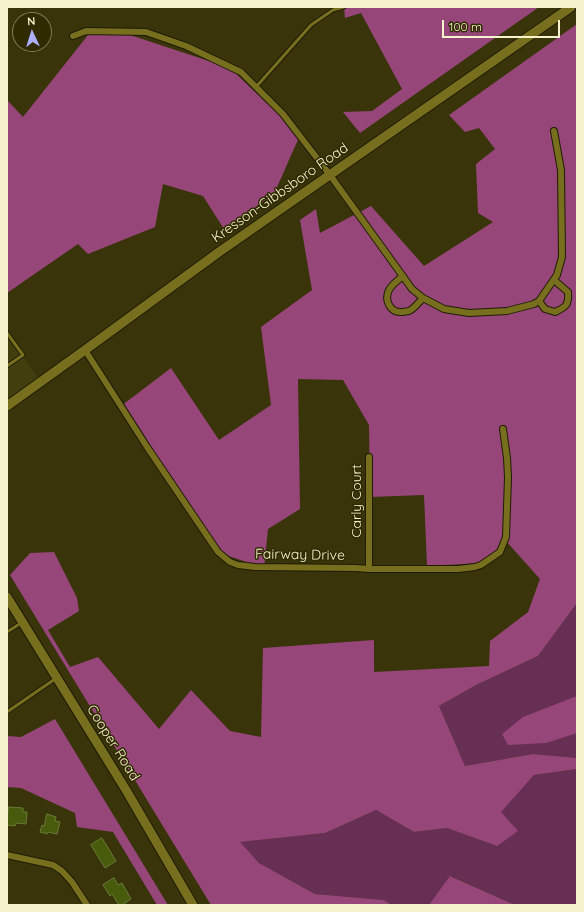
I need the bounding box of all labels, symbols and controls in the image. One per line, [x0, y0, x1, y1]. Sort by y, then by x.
north arrow [12, 12, 52, 52]
scale bar [444, 12, 562, 38]
text: N [27, 14, 36, 28]
text: 100 m [449, 19, 482, 34]
street label: Kresson-Gibbsboro Road [209, 139, 351, 247]
street label: Carly Court [349, 464, 365, 538]
street label: Fairway Drive [255, 546, 345, 564]
street label: Cooper Road [83, 702, 143, 784]

